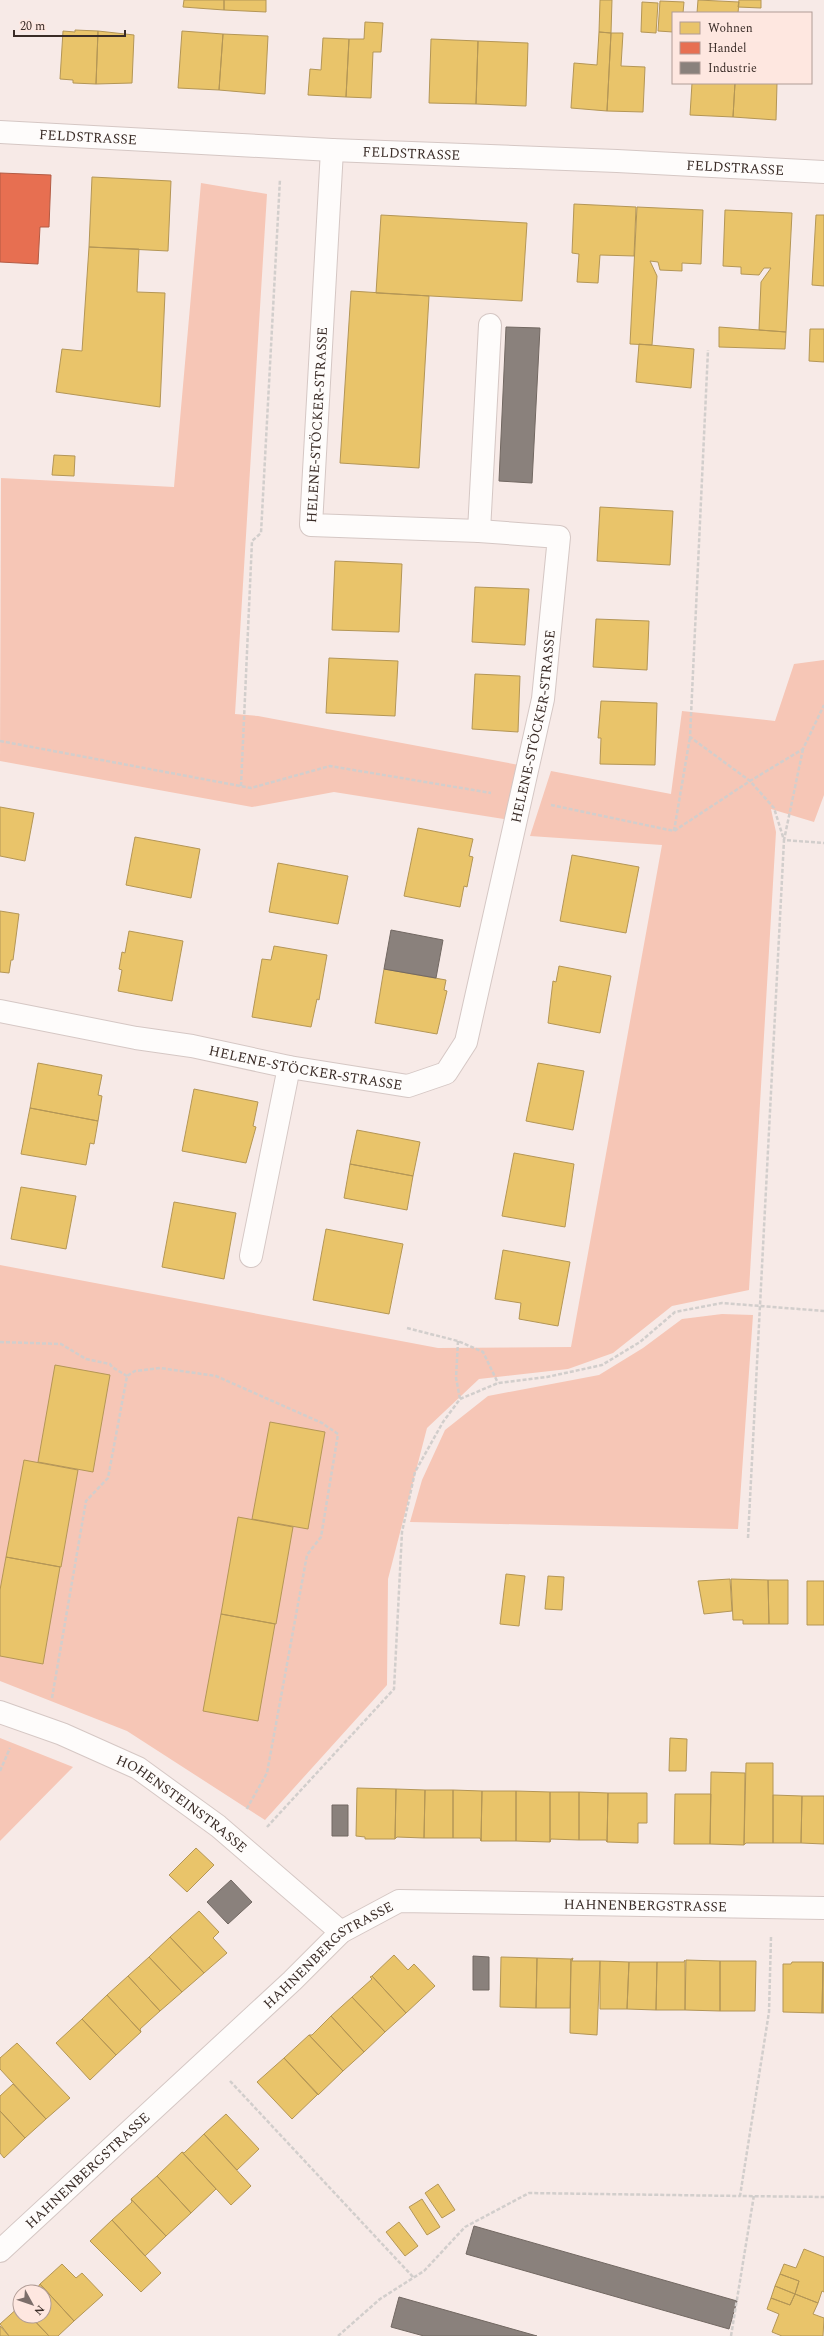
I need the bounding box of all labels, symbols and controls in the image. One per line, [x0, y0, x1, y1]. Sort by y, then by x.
scale bar [14, 12, 125, 38]
legend [672, 12, 812, 84]
text: 20 m [20, 17, 45, 36]
text: Wohnen [708, 19, 753, 38]
text: Handel [708, 39, 747, 58]
text: Industrie [708, 59, 757, 78]
street label: FELDSTRASSE [38, 124, 137, 150]
street label: FELDSTRASSE [362, 141, 461, 166]
street label: FELDSTRASSE [686, 155, 785, 181]
street label: HELENE-STÖCKER-STRASSE [301, 326, 333, 524]
street label: HELENE-STÖCKER-STRASSE [505, 629, 561, 825]
street label: HELENE-STÖCKER-STRASSE [207, 1040, 404, 1096]
street label: HOHENSTEINSTRASSE [113, 1750, 252, 1858]
street label: HAHNENBERGSTRASSE [563, 1894, 727, 1917]
street label: HAHNENBERGSTRASSE [258, 1896, 397, 2014]
street label: HAHNENBERGSTRASSE [21, 2107, 155, 2234]
north arrow [12, 2284, 52, 2324]
text: N [30, 2301, 49, 2319]

